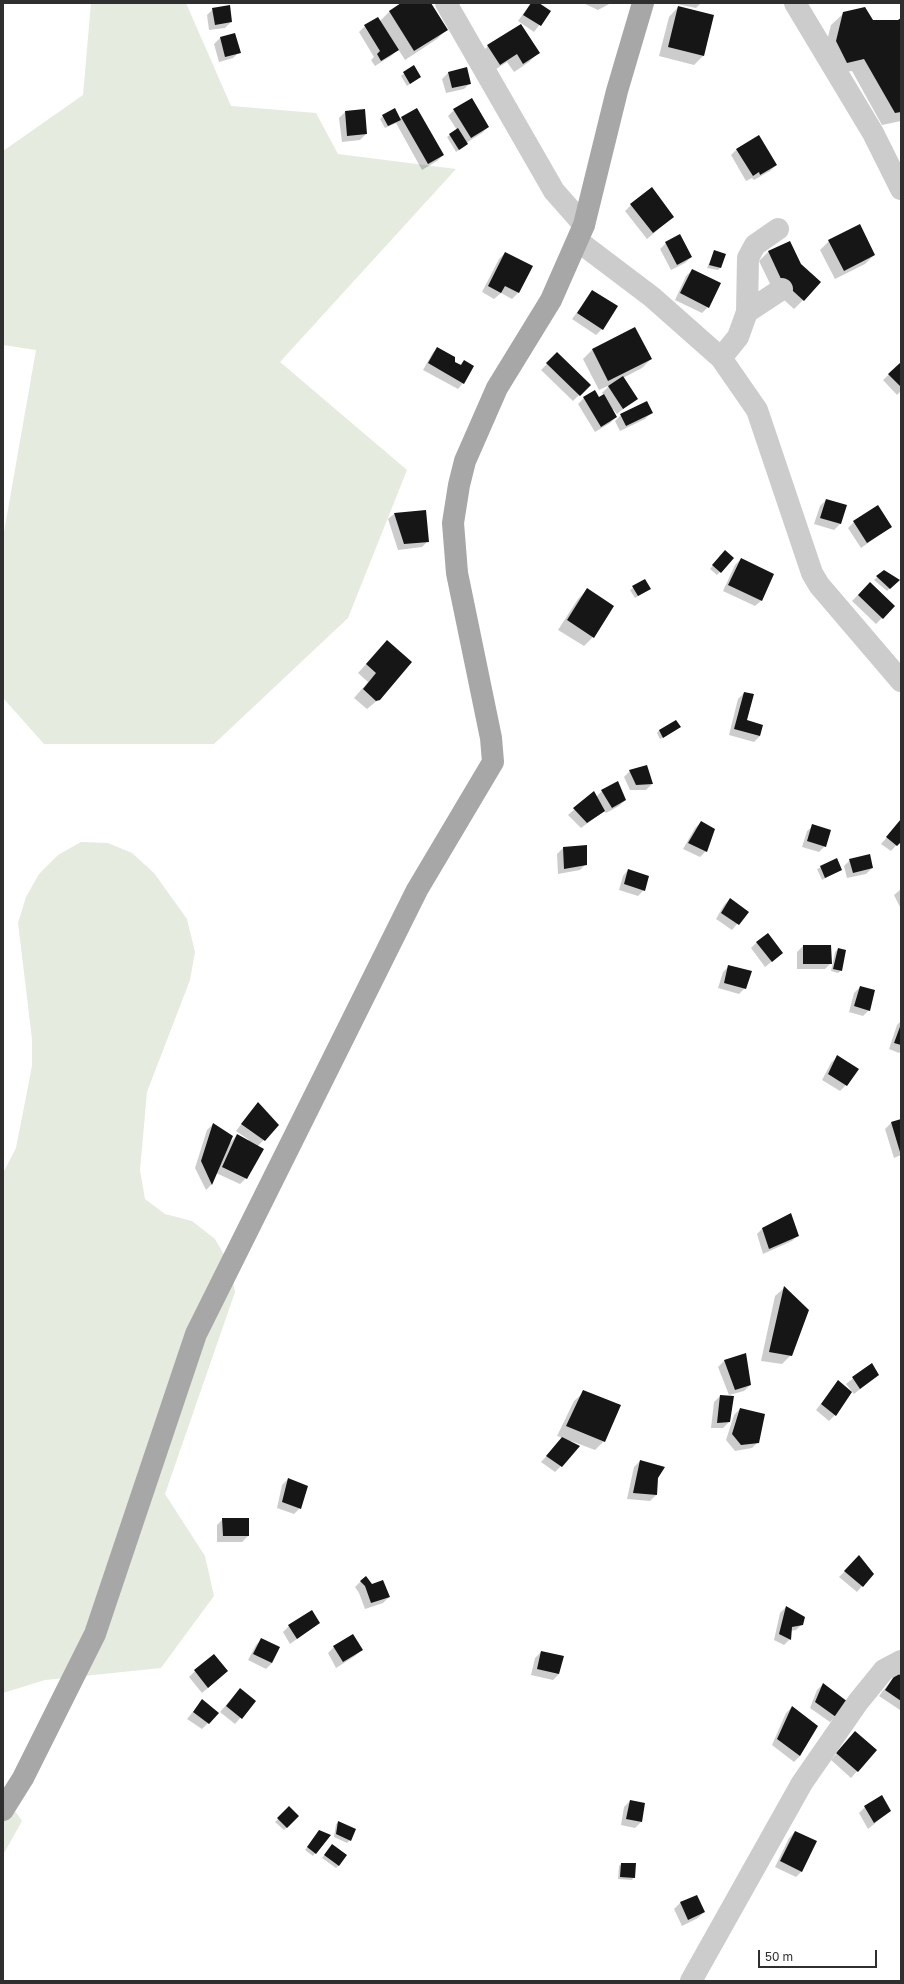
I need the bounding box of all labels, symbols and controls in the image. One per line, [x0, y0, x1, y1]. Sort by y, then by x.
scale bar [760, 1942, 879, 1968]
text: 50 m [765, 1949, 793, 1964]

